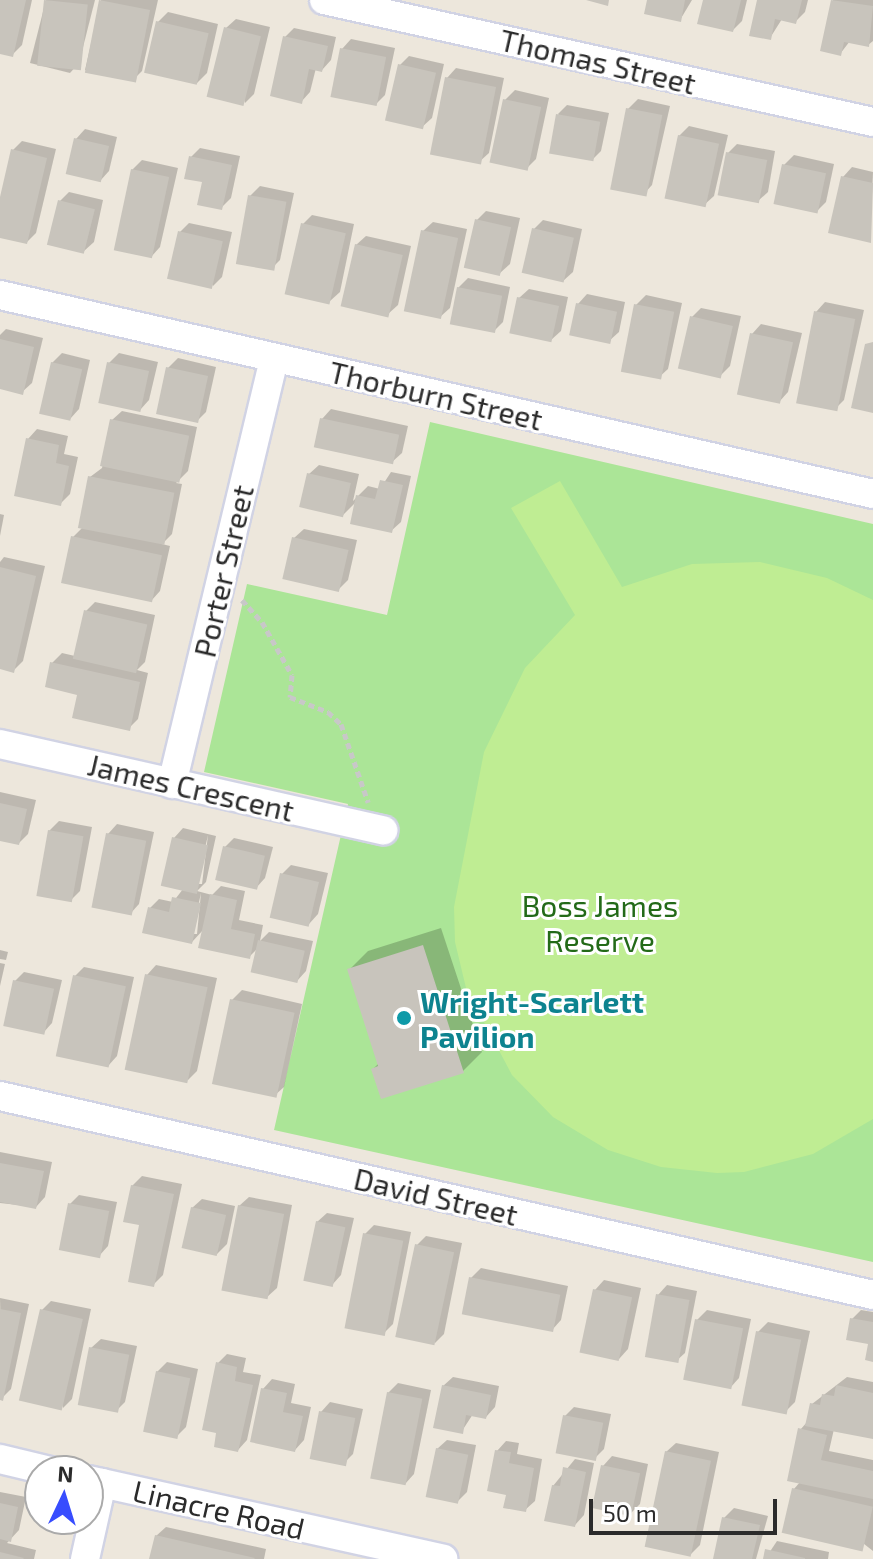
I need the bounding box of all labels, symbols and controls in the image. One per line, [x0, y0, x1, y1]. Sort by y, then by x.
street label: Thomas Street [497, 21, 699, 101]
street label: Thorburn Street [326, 353, 546, 437]
street label: Porter Street [186, 481, 260, 661]
street label: James Crescent [84, 746, 298, 828]
park label: Boss James Reserve [521, 887, 679, 958]
place label: Wright-Scarlett Pavilion [420, 983, 644, 1054]
marker: Wright-Scarlett Pavilion [395, 1009, 413, 1027]
street label: David Street [351, 1160, 521, 1232]
north arrow [24, 1455, 104, 1535]
text: N [57, 1460, 74, 1487]
street label: Linacre Road [130, 1472, 308, 1546]
scale bar [593, 1483, 781, 1533]
text: 50 m [603, 1498, 657, 1527]

